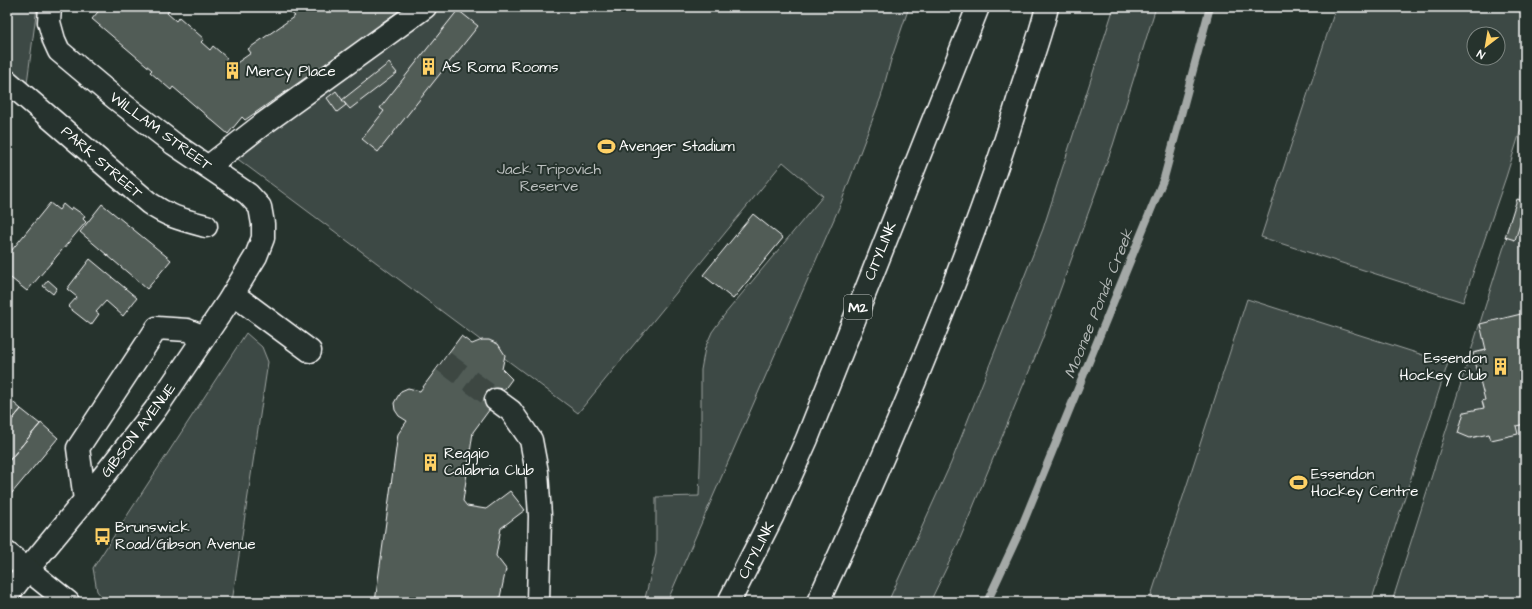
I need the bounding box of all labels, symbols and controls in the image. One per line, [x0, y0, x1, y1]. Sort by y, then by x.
north arrow [1466, 26, 1506, 66]
text: N [1474, 46, 1488, 62]
building icon: AS Roma Rooms [419, 57, 439, 77]
place label: AS Roma Rooms [442, 57, 559, 78]
building icon: Mercy Place [223, 61, 243, 81]
place label: Mercy Place [246, 61, 336, 83]
street label: WILLAM STREET [105, 87, 217, 176]
street label: PARK STREET [56, 121, 147, 204]
sports icon: Avenger Stadium [596, 136, 616, 156]
place label: Avenger Stadium [619, 136, 735, 158]
park label: Jack Tripovich Reserve [497, 159, 602, 197]
street label: CITYLINK [859, 219, 902, 284]
water label: Moonee Ponds Creek [1059, 224, 1140, 382]
road number: M2 [844, 295, 872, 319]
place label: Essendon Hockey Club [1399, 348, 1488, 387]
building icon: Essendon Hockey Club [1490, 357, 1510, 377]
street label: GIBSON AVENUE [96, 379, 181, 482]
place label: Reggio Calabria Club [444, 443, 534, 481]
building icon: Reggio Calabria Club [421, 452, 441, 472]
place label: Essendon Hockey Centre [1311, 464, 1418, 503]
sports icon: Essendon Hockey Centre [1288, 473, 1308, 493]
place label: Brunswick Road/Gibson Avenue [115, 517, 256, 555]
street label: CITYLINK [733, 518, 780, 582]
bus stop icon: Brunswick Road/Gibson Avenue [92, 526, 112, 546]

